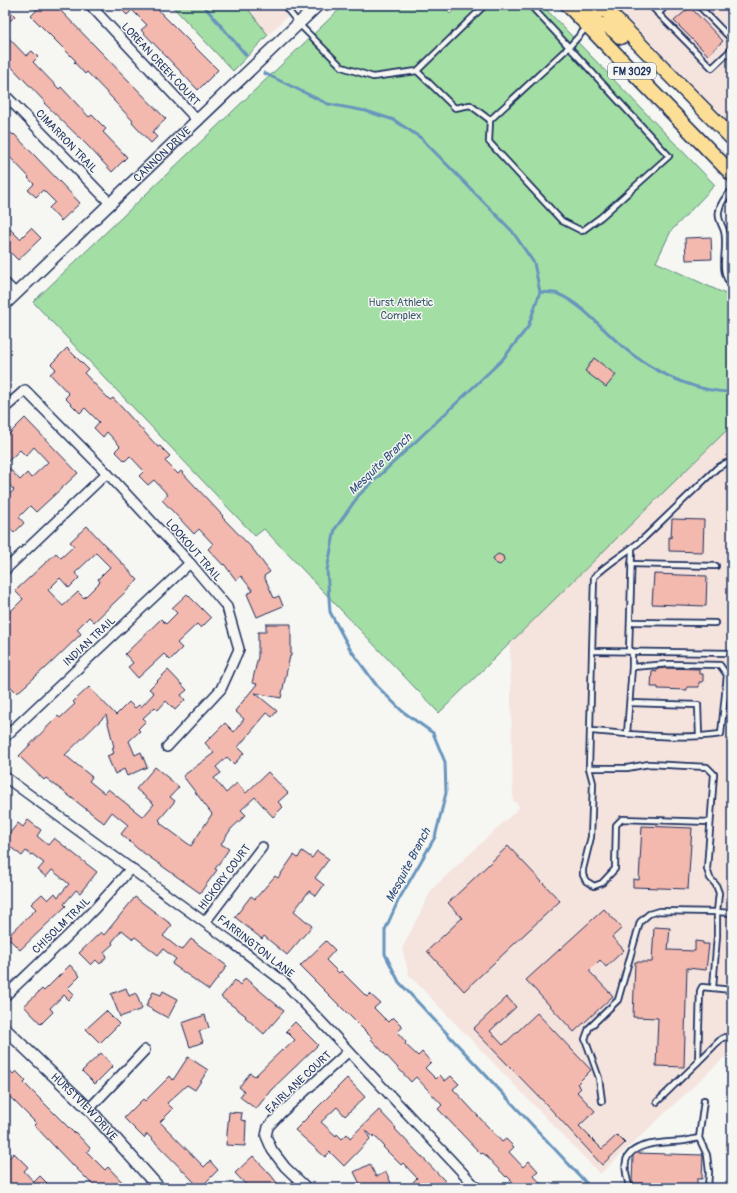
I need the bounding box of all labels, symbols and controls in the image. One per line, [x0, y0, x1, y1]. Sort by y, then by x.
street label: LOREAN CREEK COURT [119, 20, 203, 109]
road number: FM 3029 [608, 63, 656, 79]
street label: CIMARRON TRAIL [33, 107, 100, 176]
street label: CANNON DRIVE [131, 124, 194, 185]
park label: Hurst Athletic Complex [369, 296, 434, 322]
water label: Mesquite Branch [346, 430, 416, 498]
street label: LOOKOUT TRAIL [163, 516, 224, 584]
street label: INDIAN TRAIL [61, 614, 118, 669]
water label: Mesquite Branch [383, 824, 435, 905]
street label: HICKORY COURT [196, 842, 253, 913]
street label: CHISOLM TRAIL [30, 894, 93, 956]
street label: FARRINGTON LANE [215, 912, 297, 981]
street label: FAIRLANE COURT [263, 1049, 334, 1116]
street label: HURSTVIEW DRIVE [48, 1070, 120, 1143]

